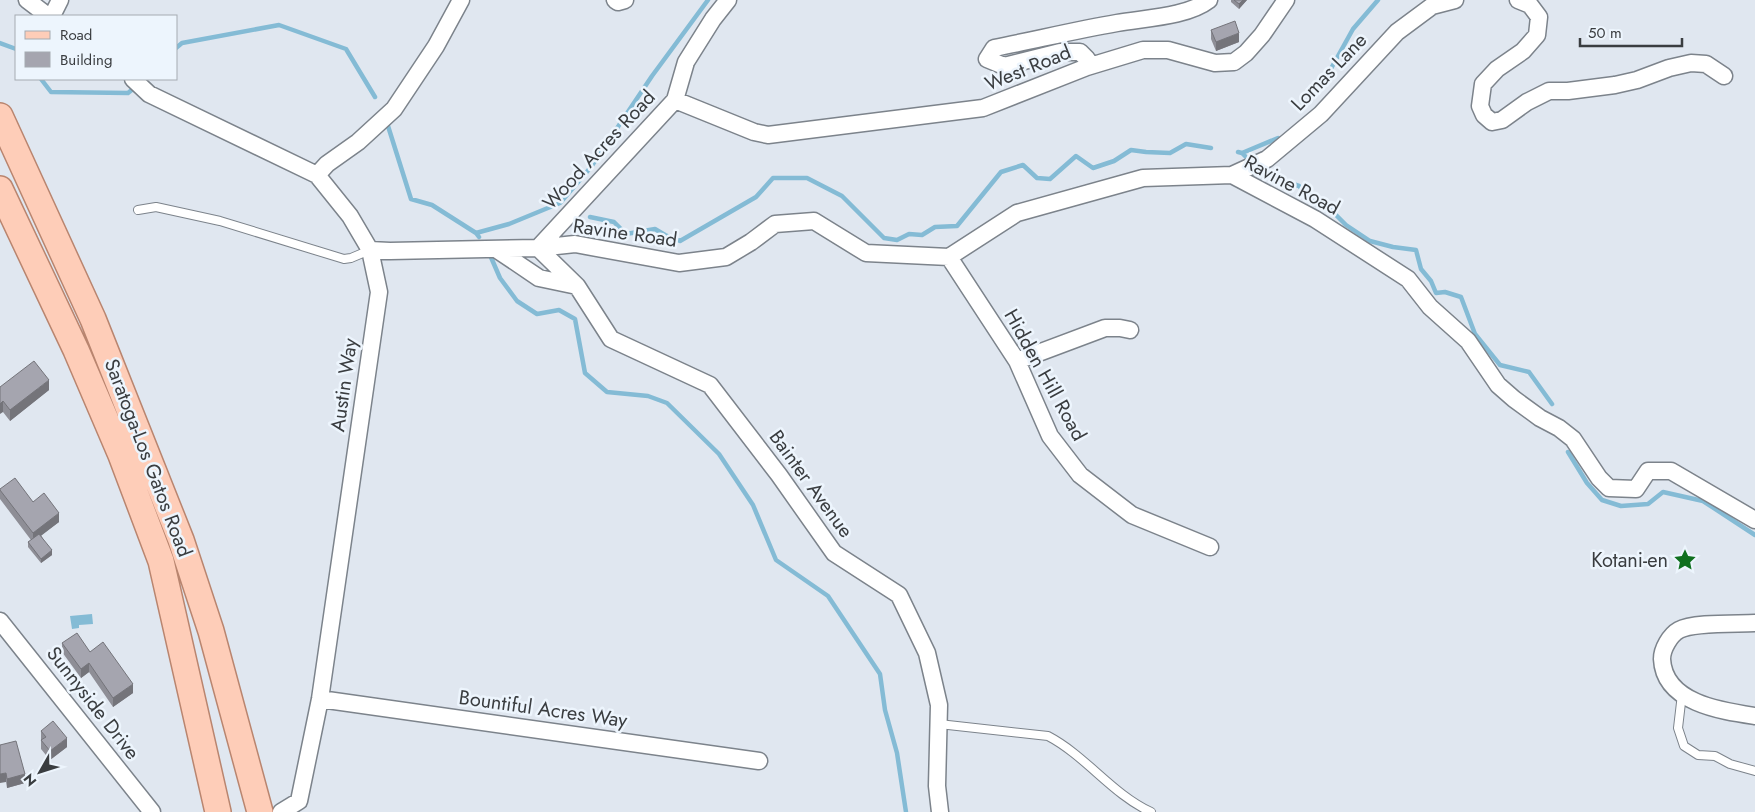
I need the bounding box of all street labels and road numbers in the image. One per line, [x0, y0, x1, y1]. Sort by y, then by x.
street label: Lomas Lane [1284, 26, 1374, 118]
street label: West Road [981, 38, 1075, 98]
street label: Wood Acres Road [536, 84, 662, 216]
street label: Ravine Road [1239, 148, 1345, 222]
street label: Ravine Road [571, 211, 679, 255]
street label: Hidden Hill Road [997, 304, 1093, 446]
street label: Austin Way [323, 336, 365, 434]
street label: Saratoga-Los Gatos Road [97, 355, 199, 561]
street label: Bainter Avenue [762, 424, 860, 544]
street label: Sunnyside Drive [40, 640, 146, 766]
street label: Bountiful Acres Way [457, 683, 629, 735]

